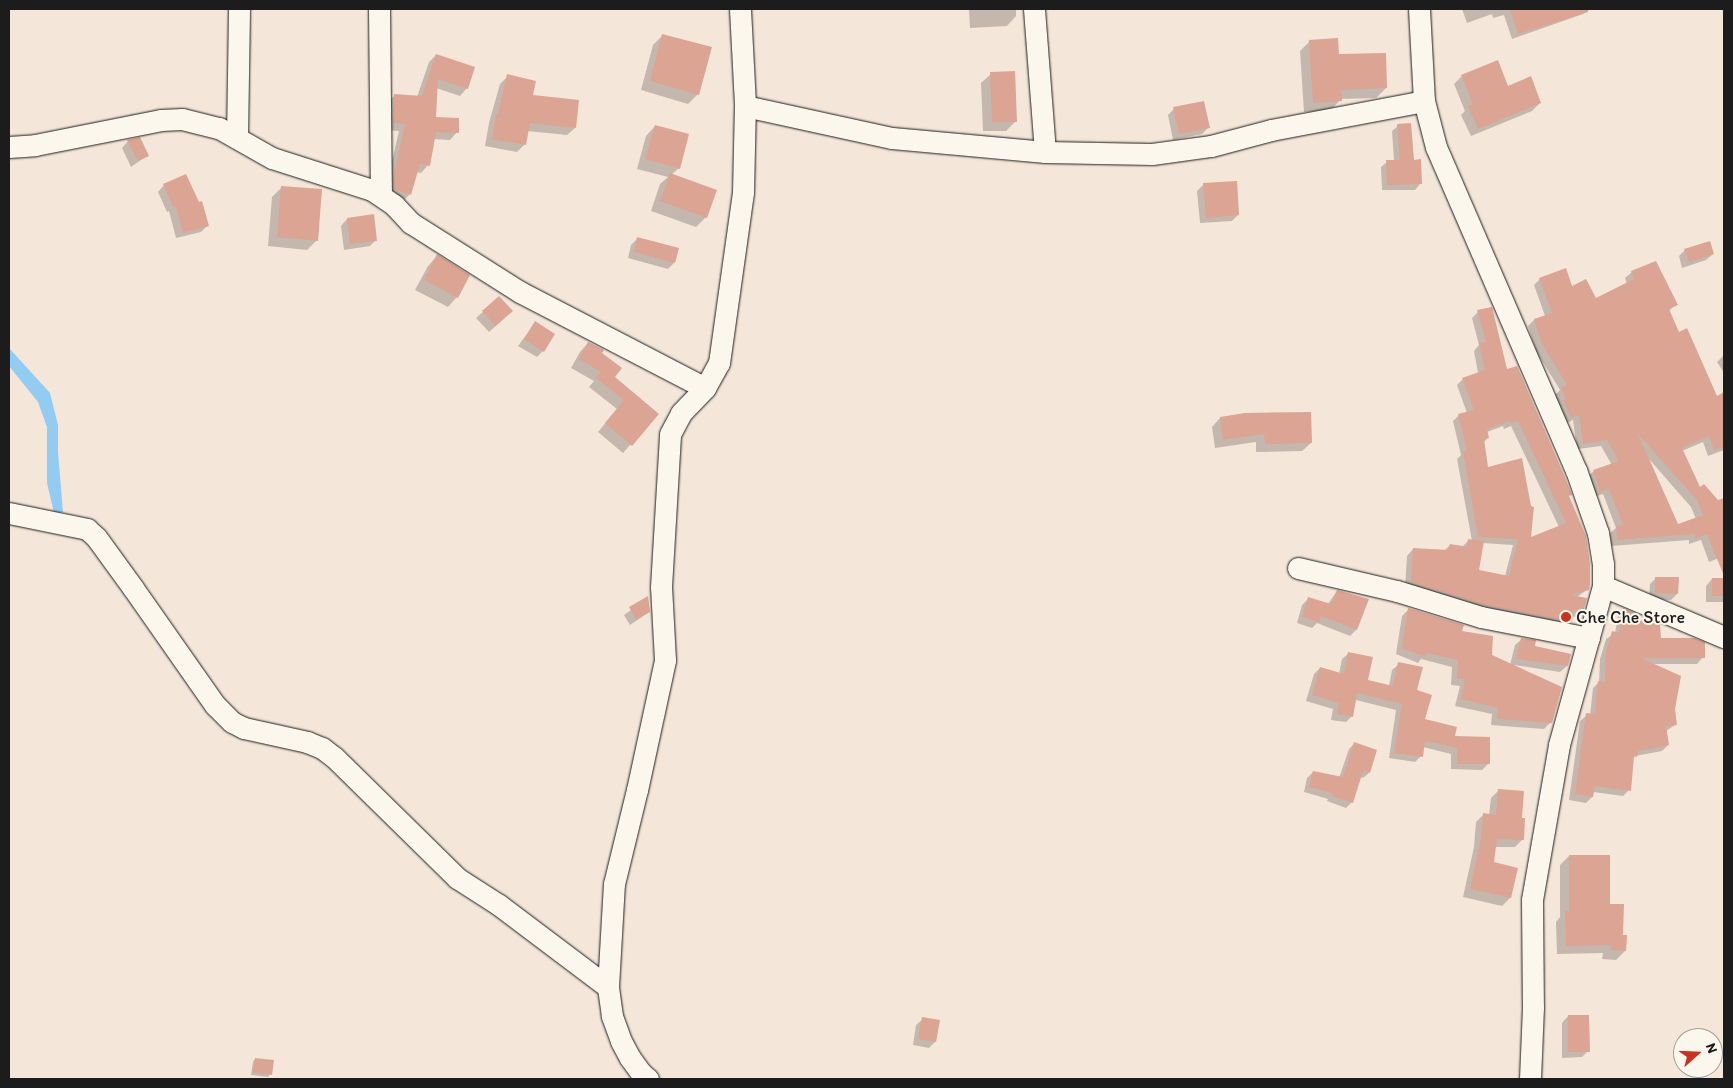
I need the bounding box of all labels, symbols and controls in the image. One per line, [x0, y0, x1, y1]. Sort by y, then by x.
place label: Che Che Store [1576, 606, 1685, 628]
marker: Che Che Store [1560, 611, 1572, 623]
north arrow [1673, 1028, 1723, 1078]
text: N [1702, 1041, 1721, 1055]

